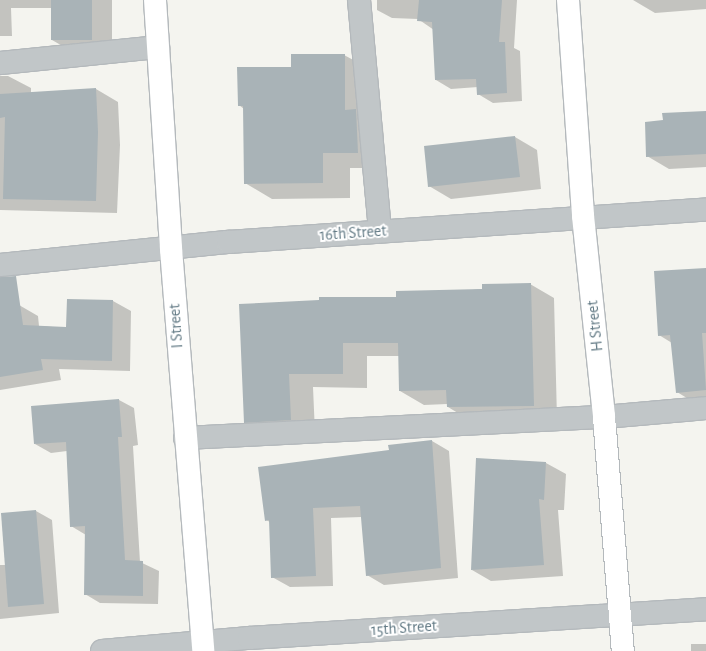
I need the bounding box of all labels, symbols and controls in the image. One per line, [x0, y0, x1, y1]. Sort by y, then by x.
street label: 16th Street [319, 221, 387, 245]
street label: H Street [583, 300, 607, 352]
street label: I Street [165, 303, 187, 349]
street label: 15th Street [370, 616, 438, 640]

